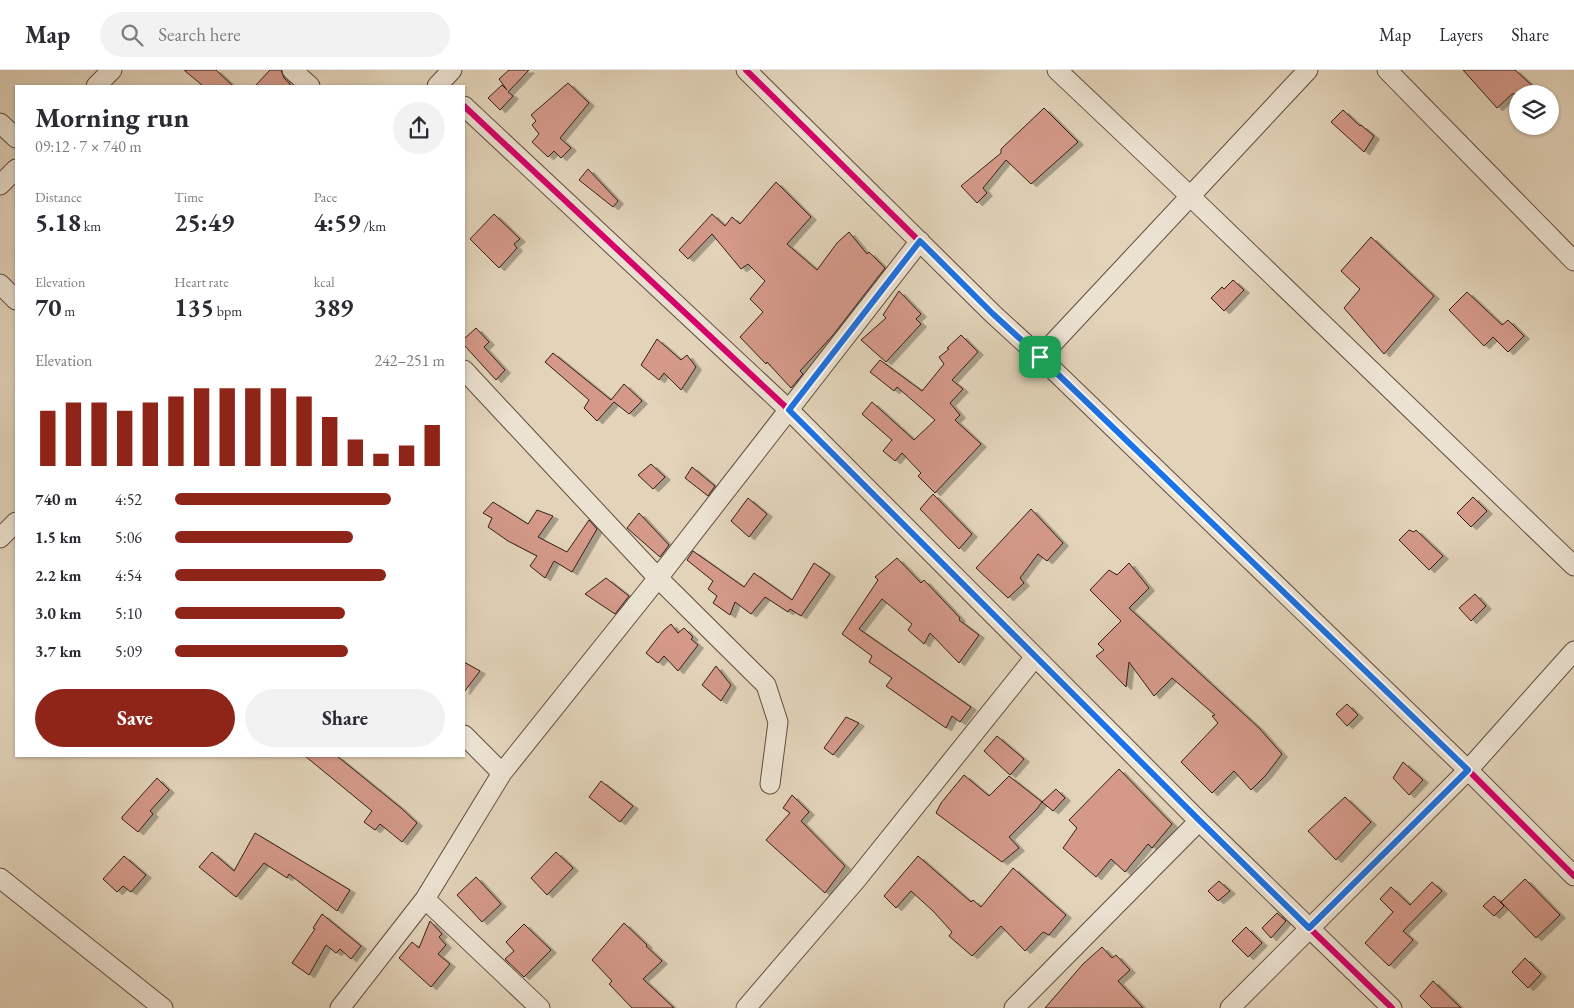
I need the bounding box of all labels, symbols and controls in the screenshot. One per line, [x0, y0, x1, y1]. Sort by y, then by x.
search box [100, 12, 450, 57]
text: Map [25, 19, 70, 50]
icon: search [118, 21, 146, 49]
text: Search here [158, 22, 241, 47]
text: Map [1379, 23, 1411, 46]
text: Layers [1439, 23, 1483, 46]
text: Share [1511, 23, 1549, 46]
map controls [1509, 85, 1559, 135]
button: layers [1509, 85, 1559, 135]
text: Morning run [35, 99, 189, 135]
button: share [393, 102, 445, 154]
text: 09:12 · 7 × 740 m [35, 136, 142, 157]
text: Distance [35, 188, 82, 206]
text: Time [174, 188, 204, 206]
text: Pace [314, 188, 337, 206]
text: 5.18 [35, 206, 81, 238]
text: 25:49 [174, 206, 234, 238]
text: 4:59 [314, 206, 360, 238]
text: km [81, 217, 101, 235]
text: /km [360, 217, 386, 235]
text: Elevation [35, 273, 85, 291]
text: Heart rate [174, 273, 229, 291]
text: kcal [314, 273, 335, 291]
text: 70 [35, 291, 61, 323]
text: 135 [174, 291, 214, 323]
text: 389 [314, 291, 353, 323]
text: m [61, 302, 75, 320]
text: bpm [214, 302, 242, 320]
pin [1019, 336, 1061, 378]
icon: arrive [1026, 343, 1054, 371]
text: Elevation [35, 350, 93, 371]
text: 242–251 m [374, 350, 445, 371]
text: 740 m [35, 489, 77, 510]
text: 4:52 [115, 489, 142, 510]
text: 1.5 km [35, 527, 81, 548]
text: 5:06 [115, 527, 142, 548]
text: 2.2 km [35, 565, 81, 586]
text: 4:54 [115, 565, 142, 586]
text: 3.0 km [35, 603, 81, 624]
text: 5:10 [115, 603, 142, 624]
text: 3.7 km [35, 641, 81, 662]
text: 5:09 [115, 641, 142, 662]
button: Save [35, 689, 235, 747]
button: Share [245, 689, 445, 747]

